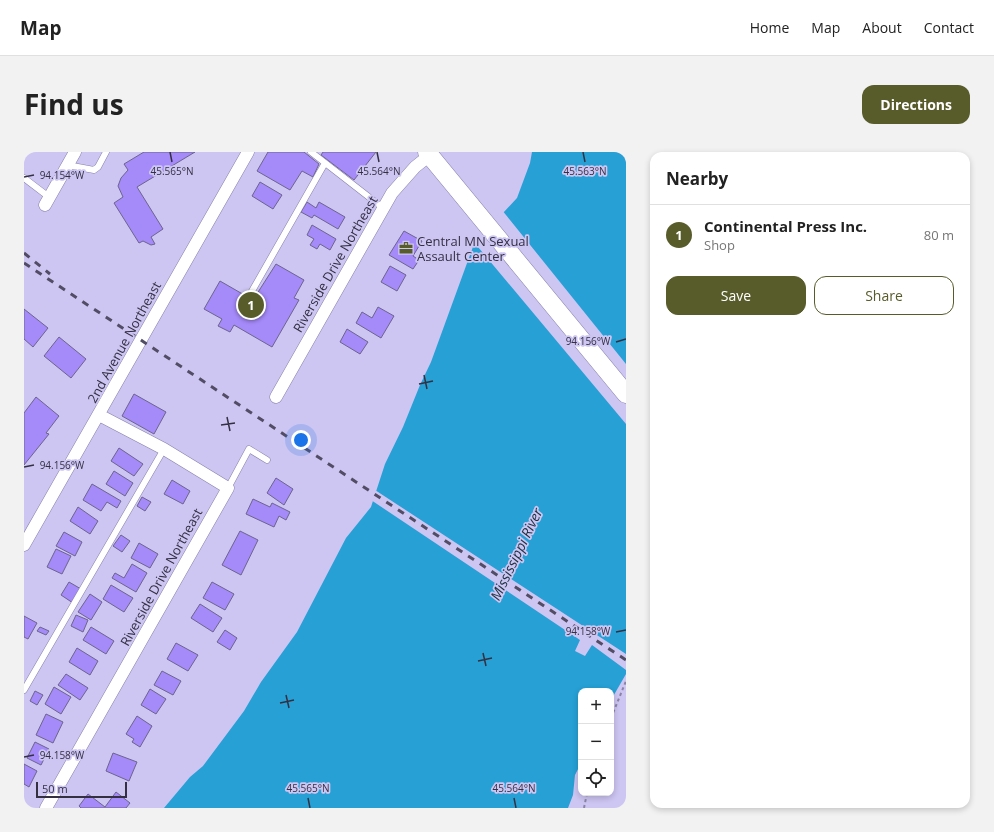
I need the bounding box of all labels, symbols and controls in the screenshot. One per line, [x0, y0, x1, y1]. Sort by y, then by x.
text: Map [20, 15, 61, 41]
text: Home [750, 18, 789, 37]
text: Map [811, 18, 840, 37]
text: About [862, 18, 902, 37]
text: Contact [924, 18, 974, 37]
text: Find us [24, 85, 124, 123]
button: Directions [862, 85, 970, 124]
text: 45.565°N [150, 164, 194, 178]
text: 45.564°N [357, 164, 401, 178]
text: 45.563°N [563, 164, 607, 178]
text: Nearby [666, 167, 728, 190]
text: 94.154°W [40, 168, 85, 182]
street label: Riverside Drive Northeast [289, 192, 382, 335]
text: Continental Press Inc. [704, 216, 867, 236]
text: 1 [675, 226, 683, 244]
text: 80 m [924, 226, 954, 244]
place label: Central MN Sexual Assault Center [417, 232, 529, 265]
text: Shop [704, 236, 735, 254]
office icon: Central MN Sexual Assault Center [398, 240, 414, 256]
button: Save [666, 276, 806, 315]
button: Share [814, 276, 954, 315]
street label: 2nd Avenue Northeast [83, 278, 165, 406]
pin: 1 [238, 290, 264, 320]
text: 94.156°W [566, 334, 611, 348]
your location [291, 430, 311, 450]
text: 94.156°W [40, 458, 85, 472]
water label: Mississippi River [485, 504, 547, 603]
street label: Riverside Drive Northeast [116, 505, 207, 649]
text: 94.158°W [566, 624, 611, 638]
map controls [578, 688, 614, 796]
button: + [578, 688, 614, 724]
button: − [578, 724, 614, 760]
text: 94.158°W [40, 748, 85, 762]
button: locate [578, 760, 614, 796]
scale bar [36, 780, 127, 799]
text: 50 m [42, 781, 68, 796]
text: 45.565°N [286, 781, 330, 795]
text: 45.564°N [492, 781, 536, 795]

